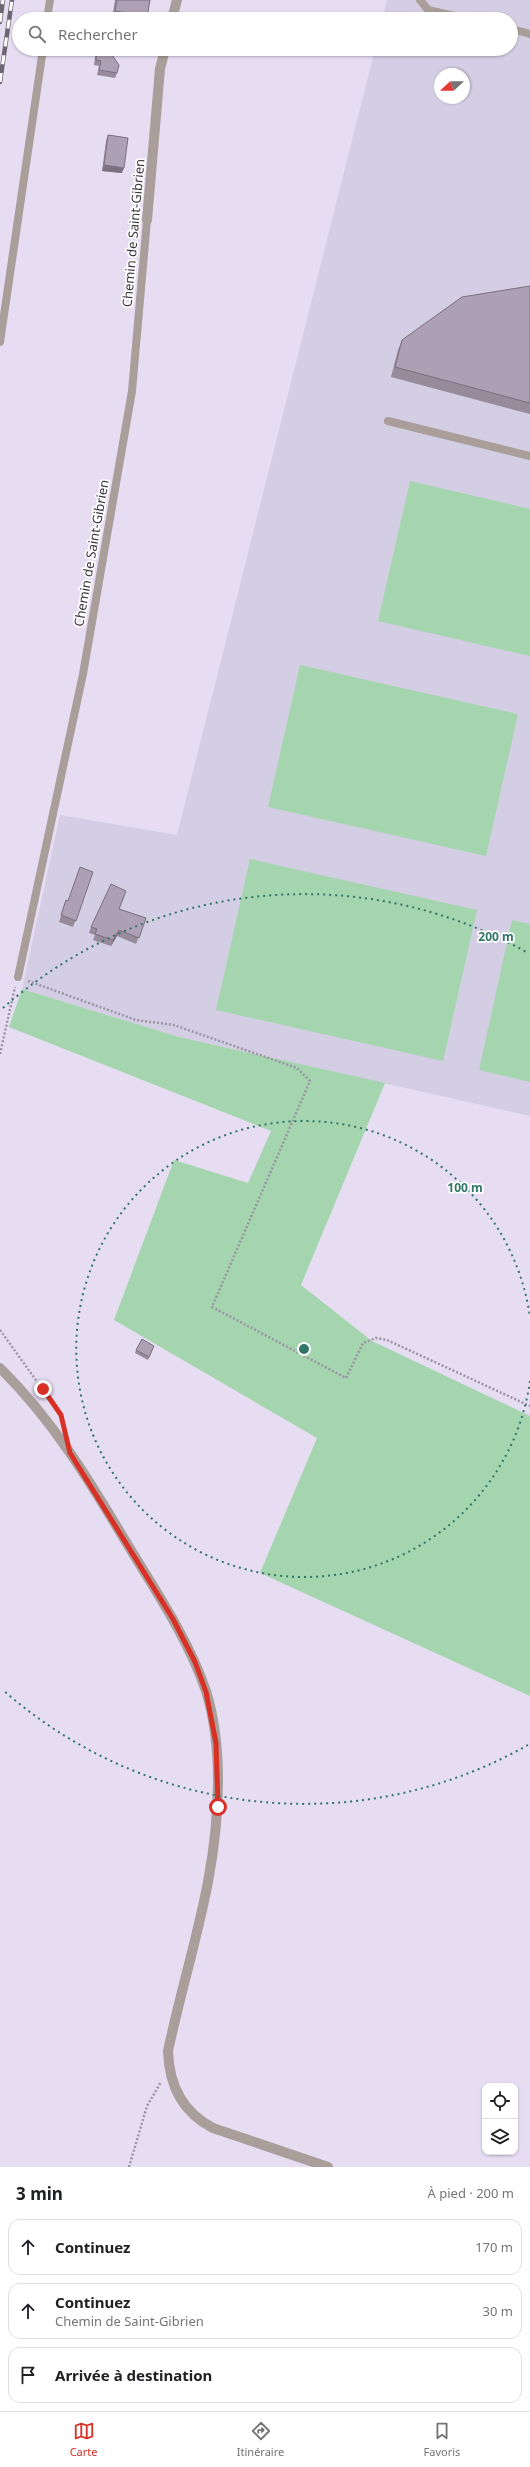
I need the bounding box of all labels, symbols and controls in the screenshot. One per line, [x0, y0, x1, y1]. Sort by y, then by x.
search box [12, 12, 518, 56]
icon: search [26, 23, 48, 45]
text: Rechercher [58, 24, 138, 44]
north arrow [434, 68, 470, 104]
street label: Chemin de Saint-Gibrien [118, 158, 148, 308]
street label: Chemin de Saint-Gibrien [69, 478, 113, 628]
text: 200 m [478, 928, 514, 945]
text: 100 m [447, 1179, 483, 1196]
centre of rings [297, 1342, 311, 1356]
route end [34, 1380, 52, 1398]
route start [209, 1798, 227, 1816]
map controls [482, 2083, 518, 2155]
button: locate [482, 2083, 518, 2119]
button: layers [482, 2119, 518, 2155]
text: 3 min [16, 2182, 63, 2205]
text: À pied · 200 m [428, 2184, 514, 2202]
icon: ahead [17, 2236, 39, 2258]
text: Continuez [55, 2237, 130, 2257]
text: 170 m [475, 2238, 513, 2256]
text: Continuez [55, 2292, 130, 2312]
icon: ahead [17, 2300, 39, 2322]
text: 30 m [483, 2302, 513, 2320]
text: Chemin de Saint-Gibrien [55, 2312, 204, 2330]
icon: arrive [17, 2364, 39, 2386]
text: Arrivée à destination [55, 2365, 212, 2385]
tab: Carte [70, 2420, 98, 2459]
tab: Itinéraire [237, 2420, 284, 2459]
tab: Favoris [424, 2420, 460, 2459]

